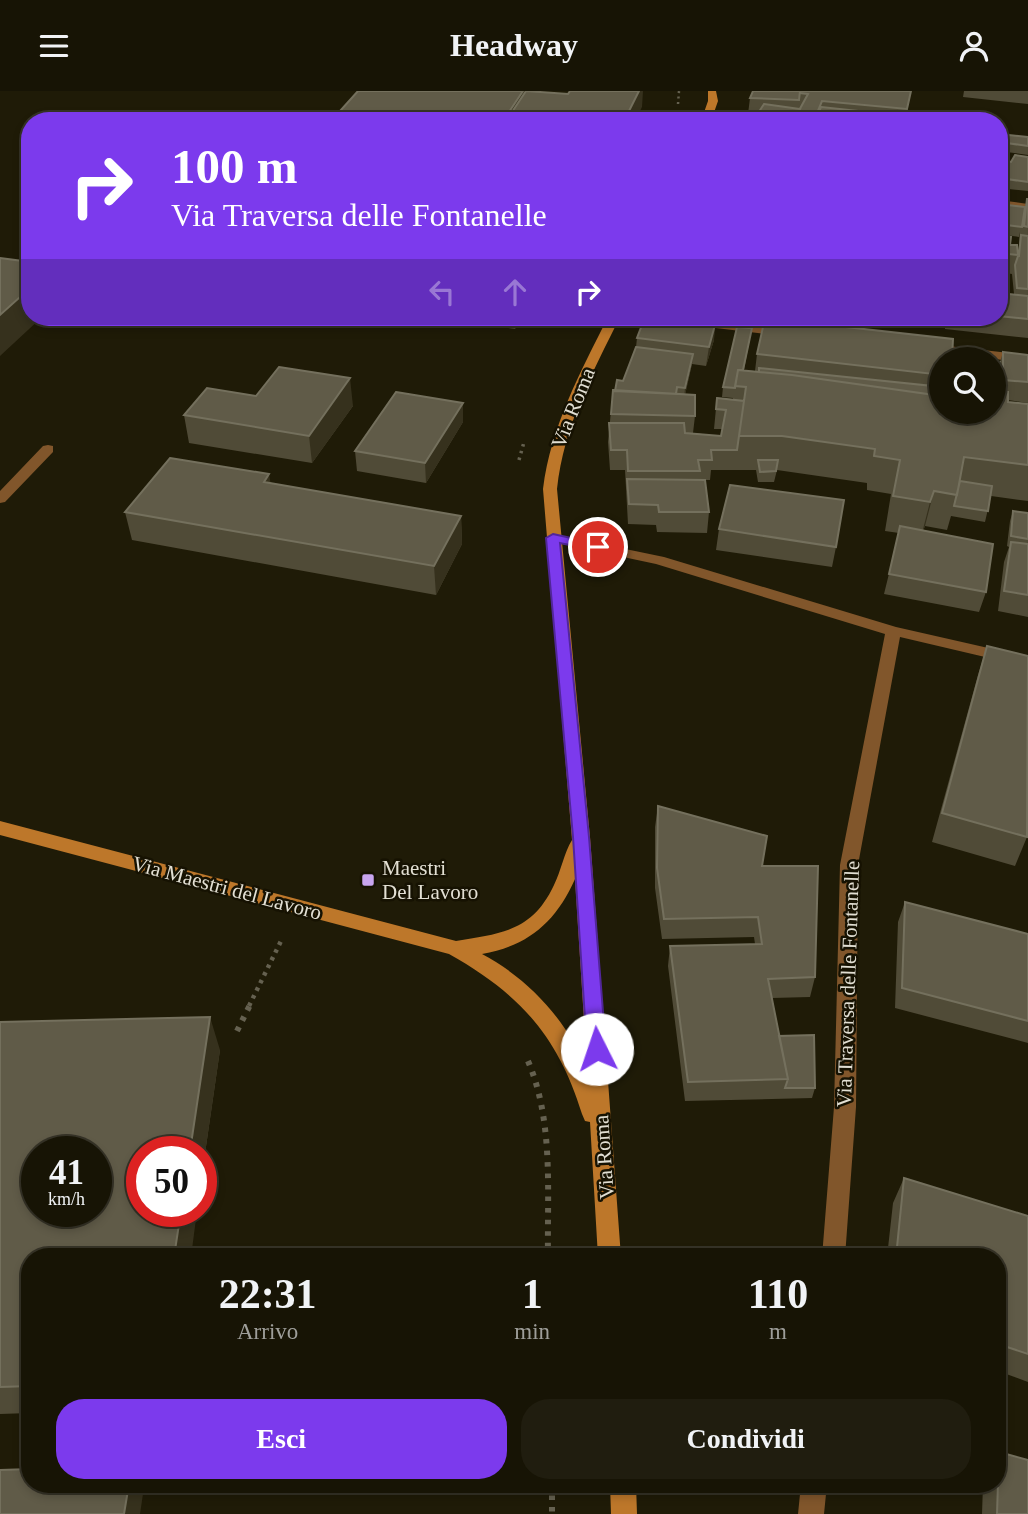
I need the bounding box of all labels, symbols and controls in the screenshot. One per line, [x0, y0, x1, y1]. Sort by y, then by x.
icon: menu [35, 27, 73, 65]
text: Headway [450, 27, 578, 63]
icon: person [955, 27, 993, 65]
text: 100 m [171, 139, 298, 194]
icon: right [56, 140, 147, 231]
text: Via Traversa delle Fontanelle [171, 197, 547, 233]
icon: left [423, 273, 461, 311]
icon: ahead [496, 273, 534, 311]
icon: right [569, 273, 607, 311]
map controls [929, 347, 1006, 424]
button: search [929, 347, 1006, 424]
street label: Via Roma [546, 364, 600, 452]
pin [568, 517, 628, 577]
icon: arrive [579, 528, 617, 566]
street label: Via Maestri del Lavoro [130, 851, 324, 925]
place label: Maestri Del Lavoro [382, 856, 478, 904]
street label: Via Traversa delle Fontanelle [832, 860, 864, 1108]
marker: Maestri Del Lavoro [360, 872, 376, 888]
position arrow [560, 1012, 634, 1086]
street label: Via Roma [589, 1113, 619, 1200]
speed limit sign: 50 [126, 1136, 217, 1227]
text: 41 [49, 1153, 84, 1192]
text: km/h [48, 1189, 85, 1209]
text: 22:31 [219, 1271, 317, 1317]
text: 1 [522, 1271, 543, 1317]
text: 110 [748, 1271, 808, 1317]
text: Arrivo [237, 1319, 298, 1344]
text: min [514, 1319, 550, 1344]
text: m [769, 1319, 787, 1344]
button: Esci [56, 1399, 507, 1479]
button: Condividi [521, 1399, 971, 1479]

